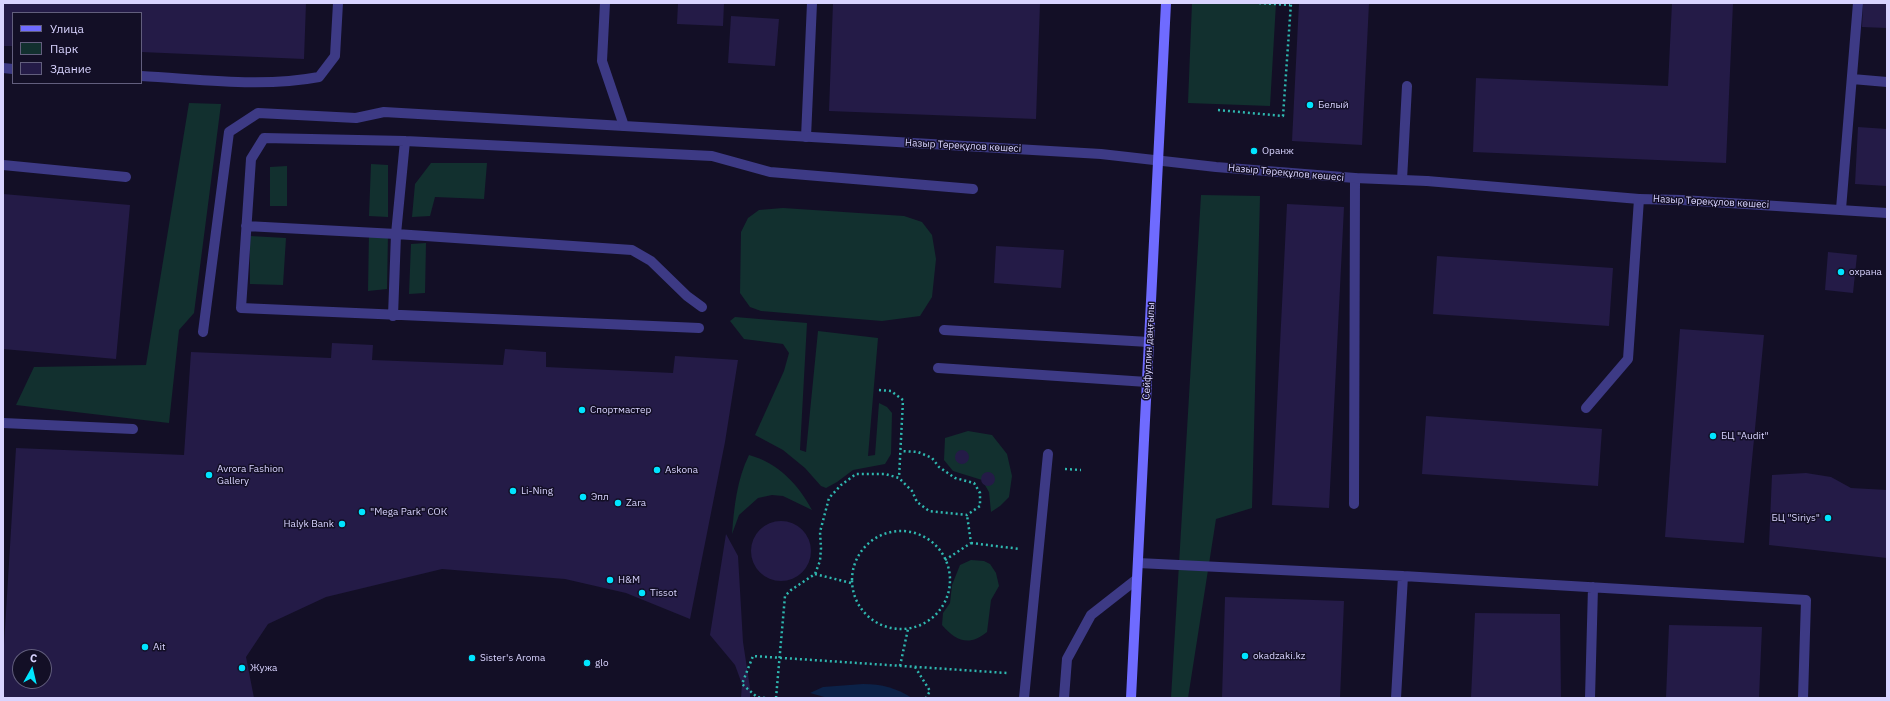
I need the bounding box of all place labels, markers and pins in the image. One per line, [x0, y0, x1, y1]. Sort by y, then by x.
place label: Белый [1318, 99, 1349, 111]
marker: Белый [1305, 100, 1315, 110]
place label: Оранж [1262, 145, 1294, 157]
marker: Оранж [1249, 146, 1259, 156]
place label: охрана [1849, 266, 1882, 278]
marker: охрана [1836, 267, 1846, 277]
place label: Спортмастер [590, 404, 651, 416]
marker: Спортмастер [577, 405, 587, 415]
place label: БЦ "Audit" [1721, 430, 1769, 442]
marker: БЦ "Audit" [1708, 431, 1718, 441]
place label: Avrora Fashion Gallery [217, 463, 284, 486]
place label: Askona [665, 464, 698, 476]
marker: Askona [652, 465, 662, 475]
marker: Avrora Fashion Gallery [204, 470, 214, 480]
place label: Li-Ning [521, 485, 553, 497]
marker: Li-Ning [508, 486, 518, 496]
place label: Эпл [591, 491, 609, 503]
marker: Эпл [578, 492, 588, 502]
place label: Zara [626, 497, 646, 509]
marker: Zara [613, 498, 623, 508]
place label: "Mega Park" СОК [370, 506, 447, 518]
marker: "Mega Park" СОК [357, 507, 367, 517]
place label: БЦ "Siriys" [1771, 512, 1820, 524]
marker: БЦ "Siriys" [1823, 513, 1833, 523]
place label: Halyk Bank [284, 518, 334, 530]
marker: Halyk Bank [337, 519, 347, 529]
place label: H&M [618, 574, 640, 586]
marker: H&M [605, 575, 615, 585]
place label: Tissot [650, 587, 677, 599]
marker: Tissot [637, 588, 647, 598]
place label: Ait [153, 641, 165, 653]
marker: Ait [140, 642, 150, 652]
place label: okadzaki.kz [1253, 650, 1305, 662]
marker: okadzaki.kz [1240, 651, 1250, 661]
place label: Sister's Aroma [480, 652, 545, 664]
marker: Sister's Aroma [467, 653, 477, 663]
place label: glo [595, 657, 609, 669]
marker: glo [582, 658, 592, 668]
place label: Жужа [250, 662, 277, 674]
marker: Жужа [237, 663, 247, 673]

